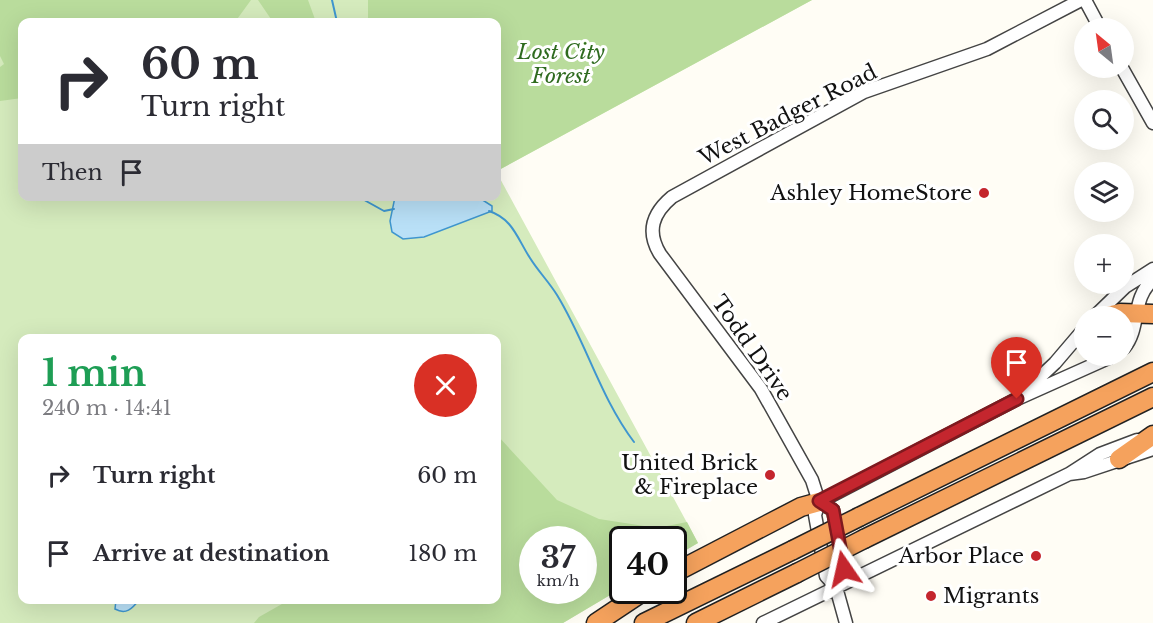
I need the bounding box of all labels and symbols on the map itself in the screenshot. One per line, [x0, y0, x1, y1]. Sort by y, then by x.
north arrow [1074, 18, 1134, 78]
park label: Lost City Forest [516, 39, 605, 89]
street label: West Badger Road [694, 59, 881, 172]
place label: Ashley HomeStore [769, 180, 972, 206]
marker: Ashley HomeStore [977, 186, 991, 200]
street label: Todd Drive [706, 290, 798, 406]
pin [991, 337, 1042, 399]
place label: United Brick & Fireplace [621, 450, 758, 500]
marker: United Brick & Fireplace [763, 468, 777, 482]
speed limit sign: 40 [609, 526, 687, 604]
position arrow [812, 537, 876, 601]
place label: Arbor Place [898, 543, 1024, 569]
marker: Arbor Place [1029, 549, 1043, 563]
place label: Migrants [943, 583, 1039, 609]
marker: Migrants [924, 589, 938, 603]

